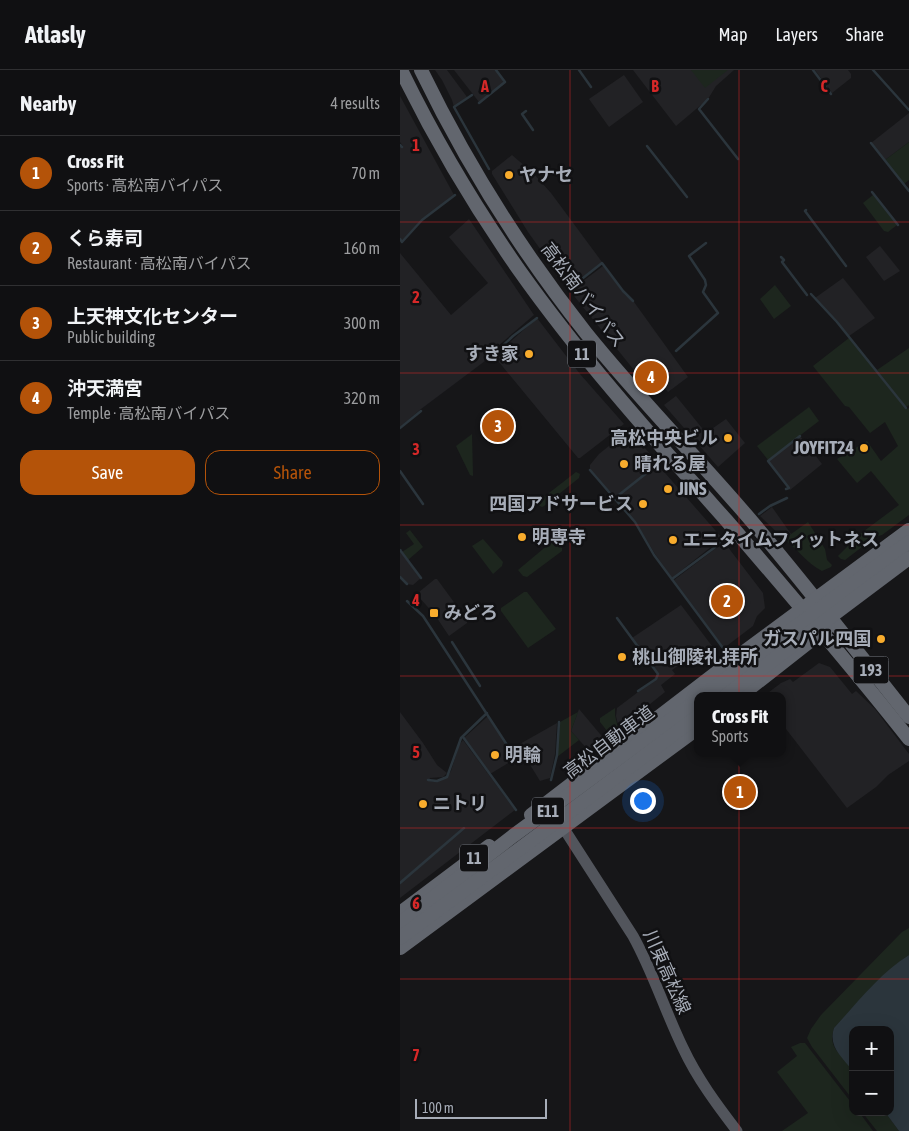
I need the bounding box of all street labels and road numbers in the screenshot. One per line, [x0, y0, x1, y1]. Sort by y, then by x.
street label: 高松南バイパス [537, 238, 630, 351]
road number: 11 [568, 340, 596, 368]
road number: 193 [854, 656, 888, 684]
street label: 高松自動車道 [559, 701, 658, 782]
road number: E11 [532, 798, 564, 824]
road number: 11 [460, 844, 488, 871]
street label: 川東高松線 [640, 926, 695, 1017]

